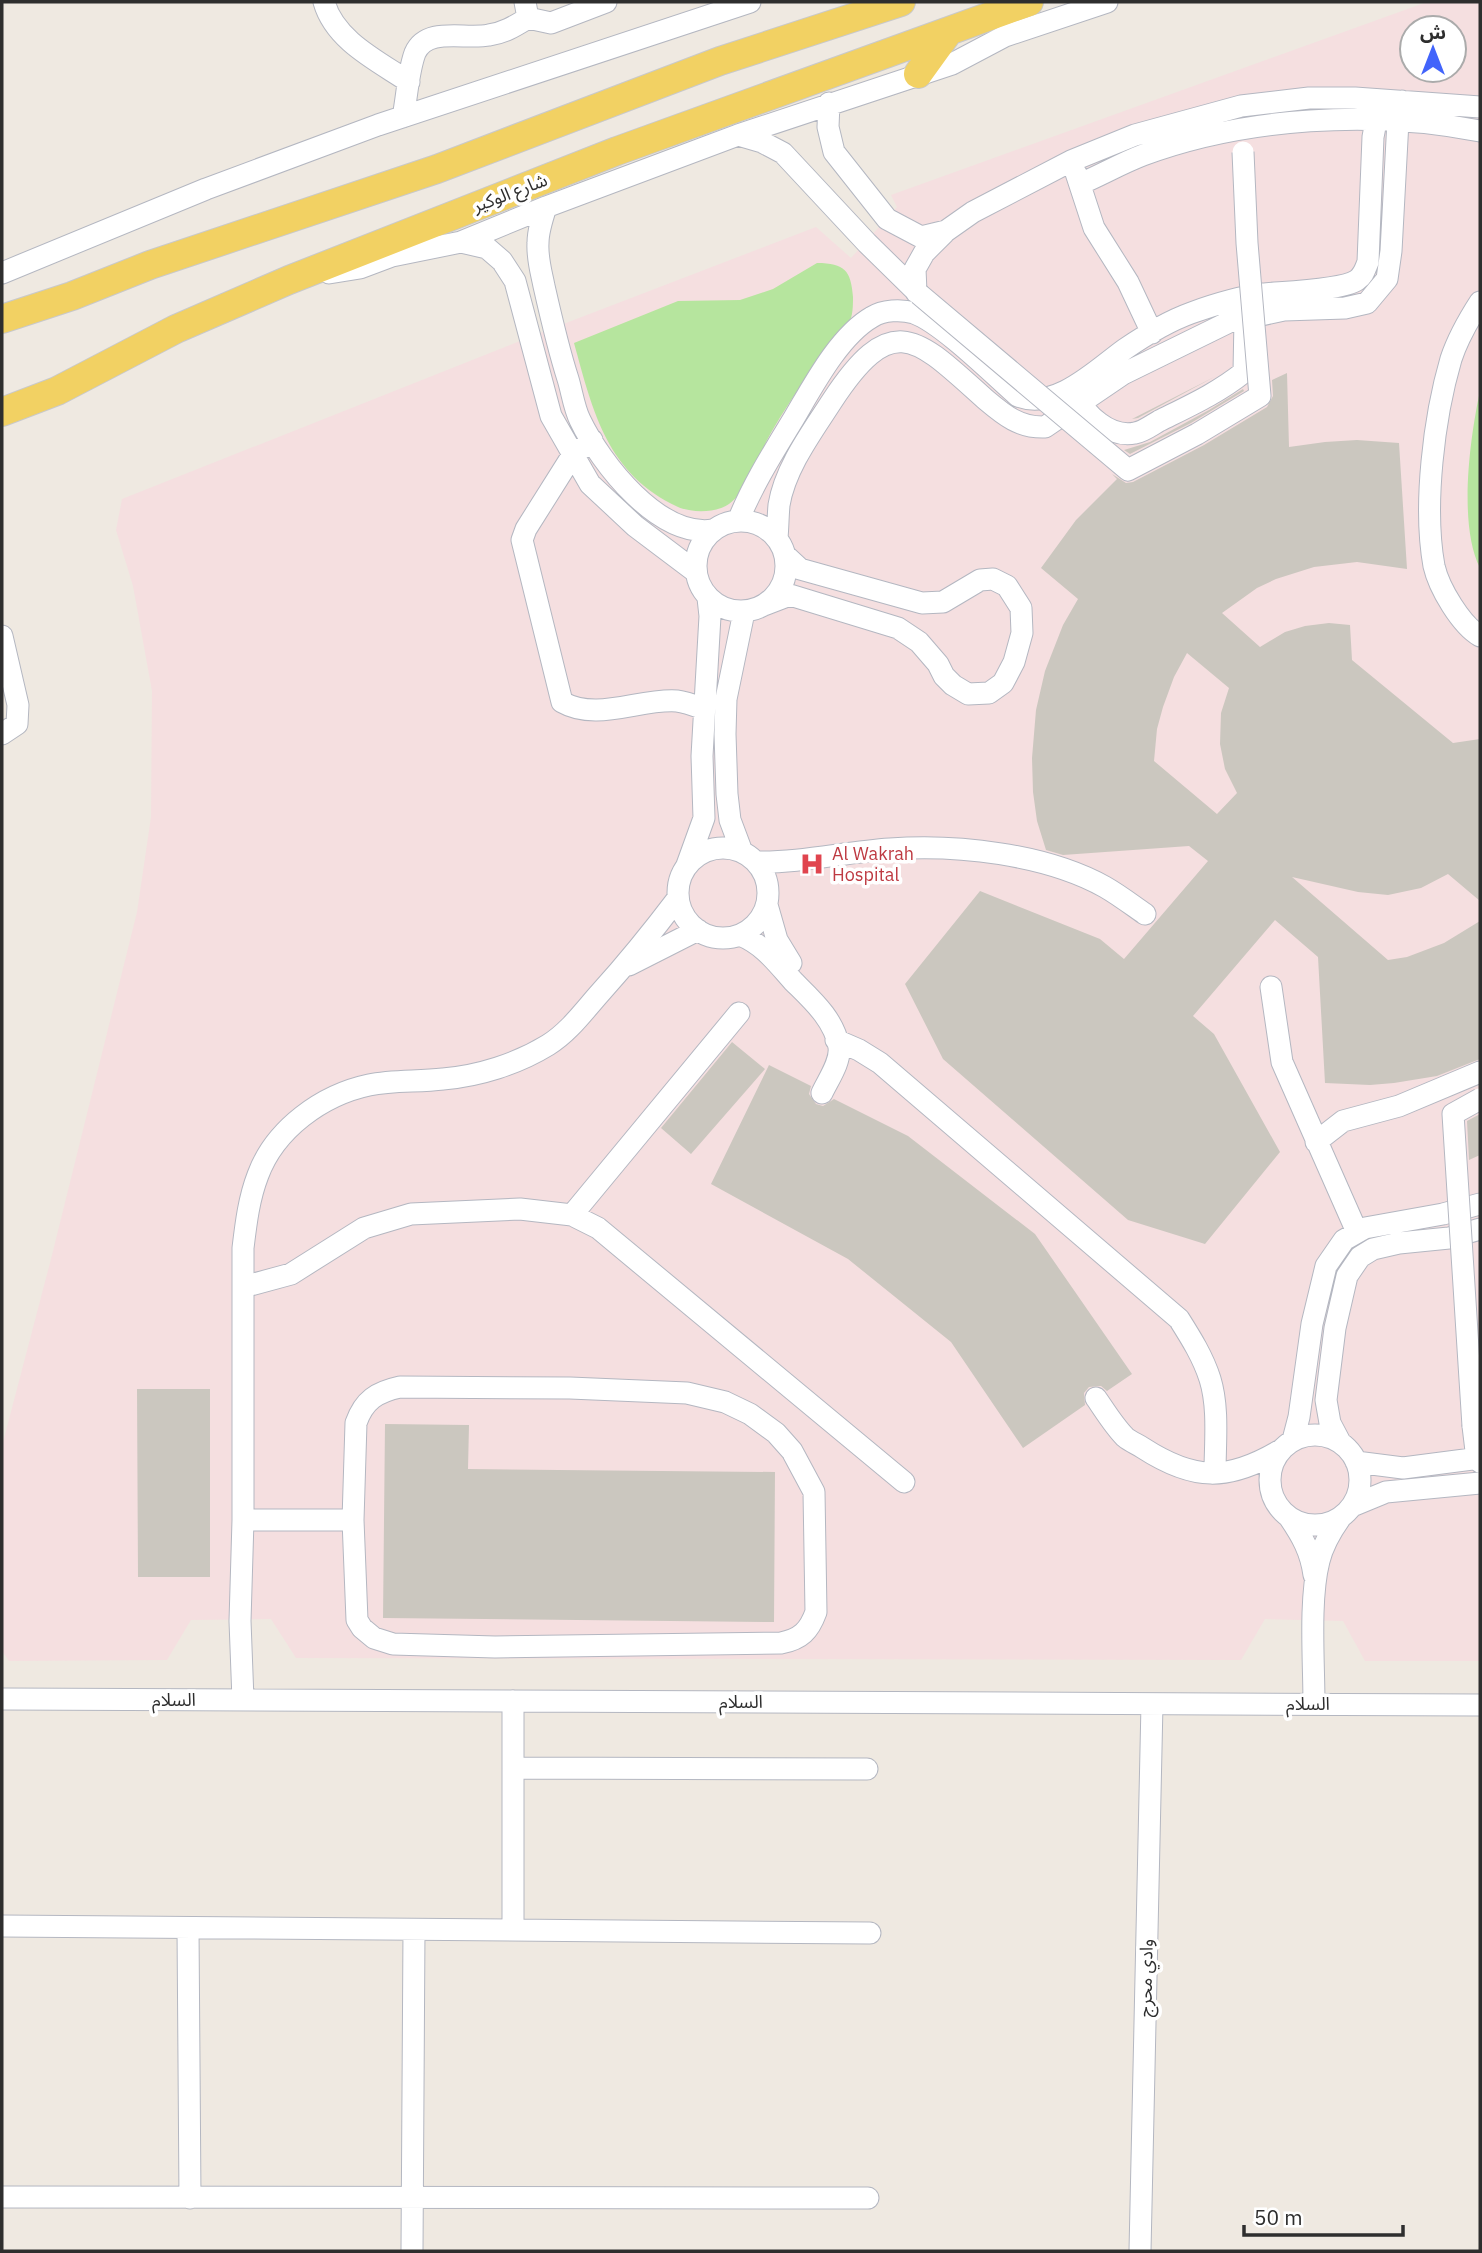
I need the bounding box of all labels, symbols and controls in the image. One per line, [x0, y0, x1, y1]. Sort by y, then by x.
north arrow [1398, 14, 1468, 84]
text: ش [1420, 20, 1446, 44]
street label: شارع الوكير [468, 168, 551, 220]
place label: Al Wakrah Hospital [832, 842, 914, 886]
hospital icon: Al Wakrah Hospital [798, 850, 826, 878]
street label: السلام [152, 1688, 196, 1714]
street label: السلام [719, 1690, 763, 1716]
street label: السلام [1286, 1692, 1330, 1718]
street label: وادي محرج [1133, 1939, 1160, 2017]
scale bar [1244, 2194, 1403, 2238]
text: 50 m [1254, 2203, 1303, 2231]

